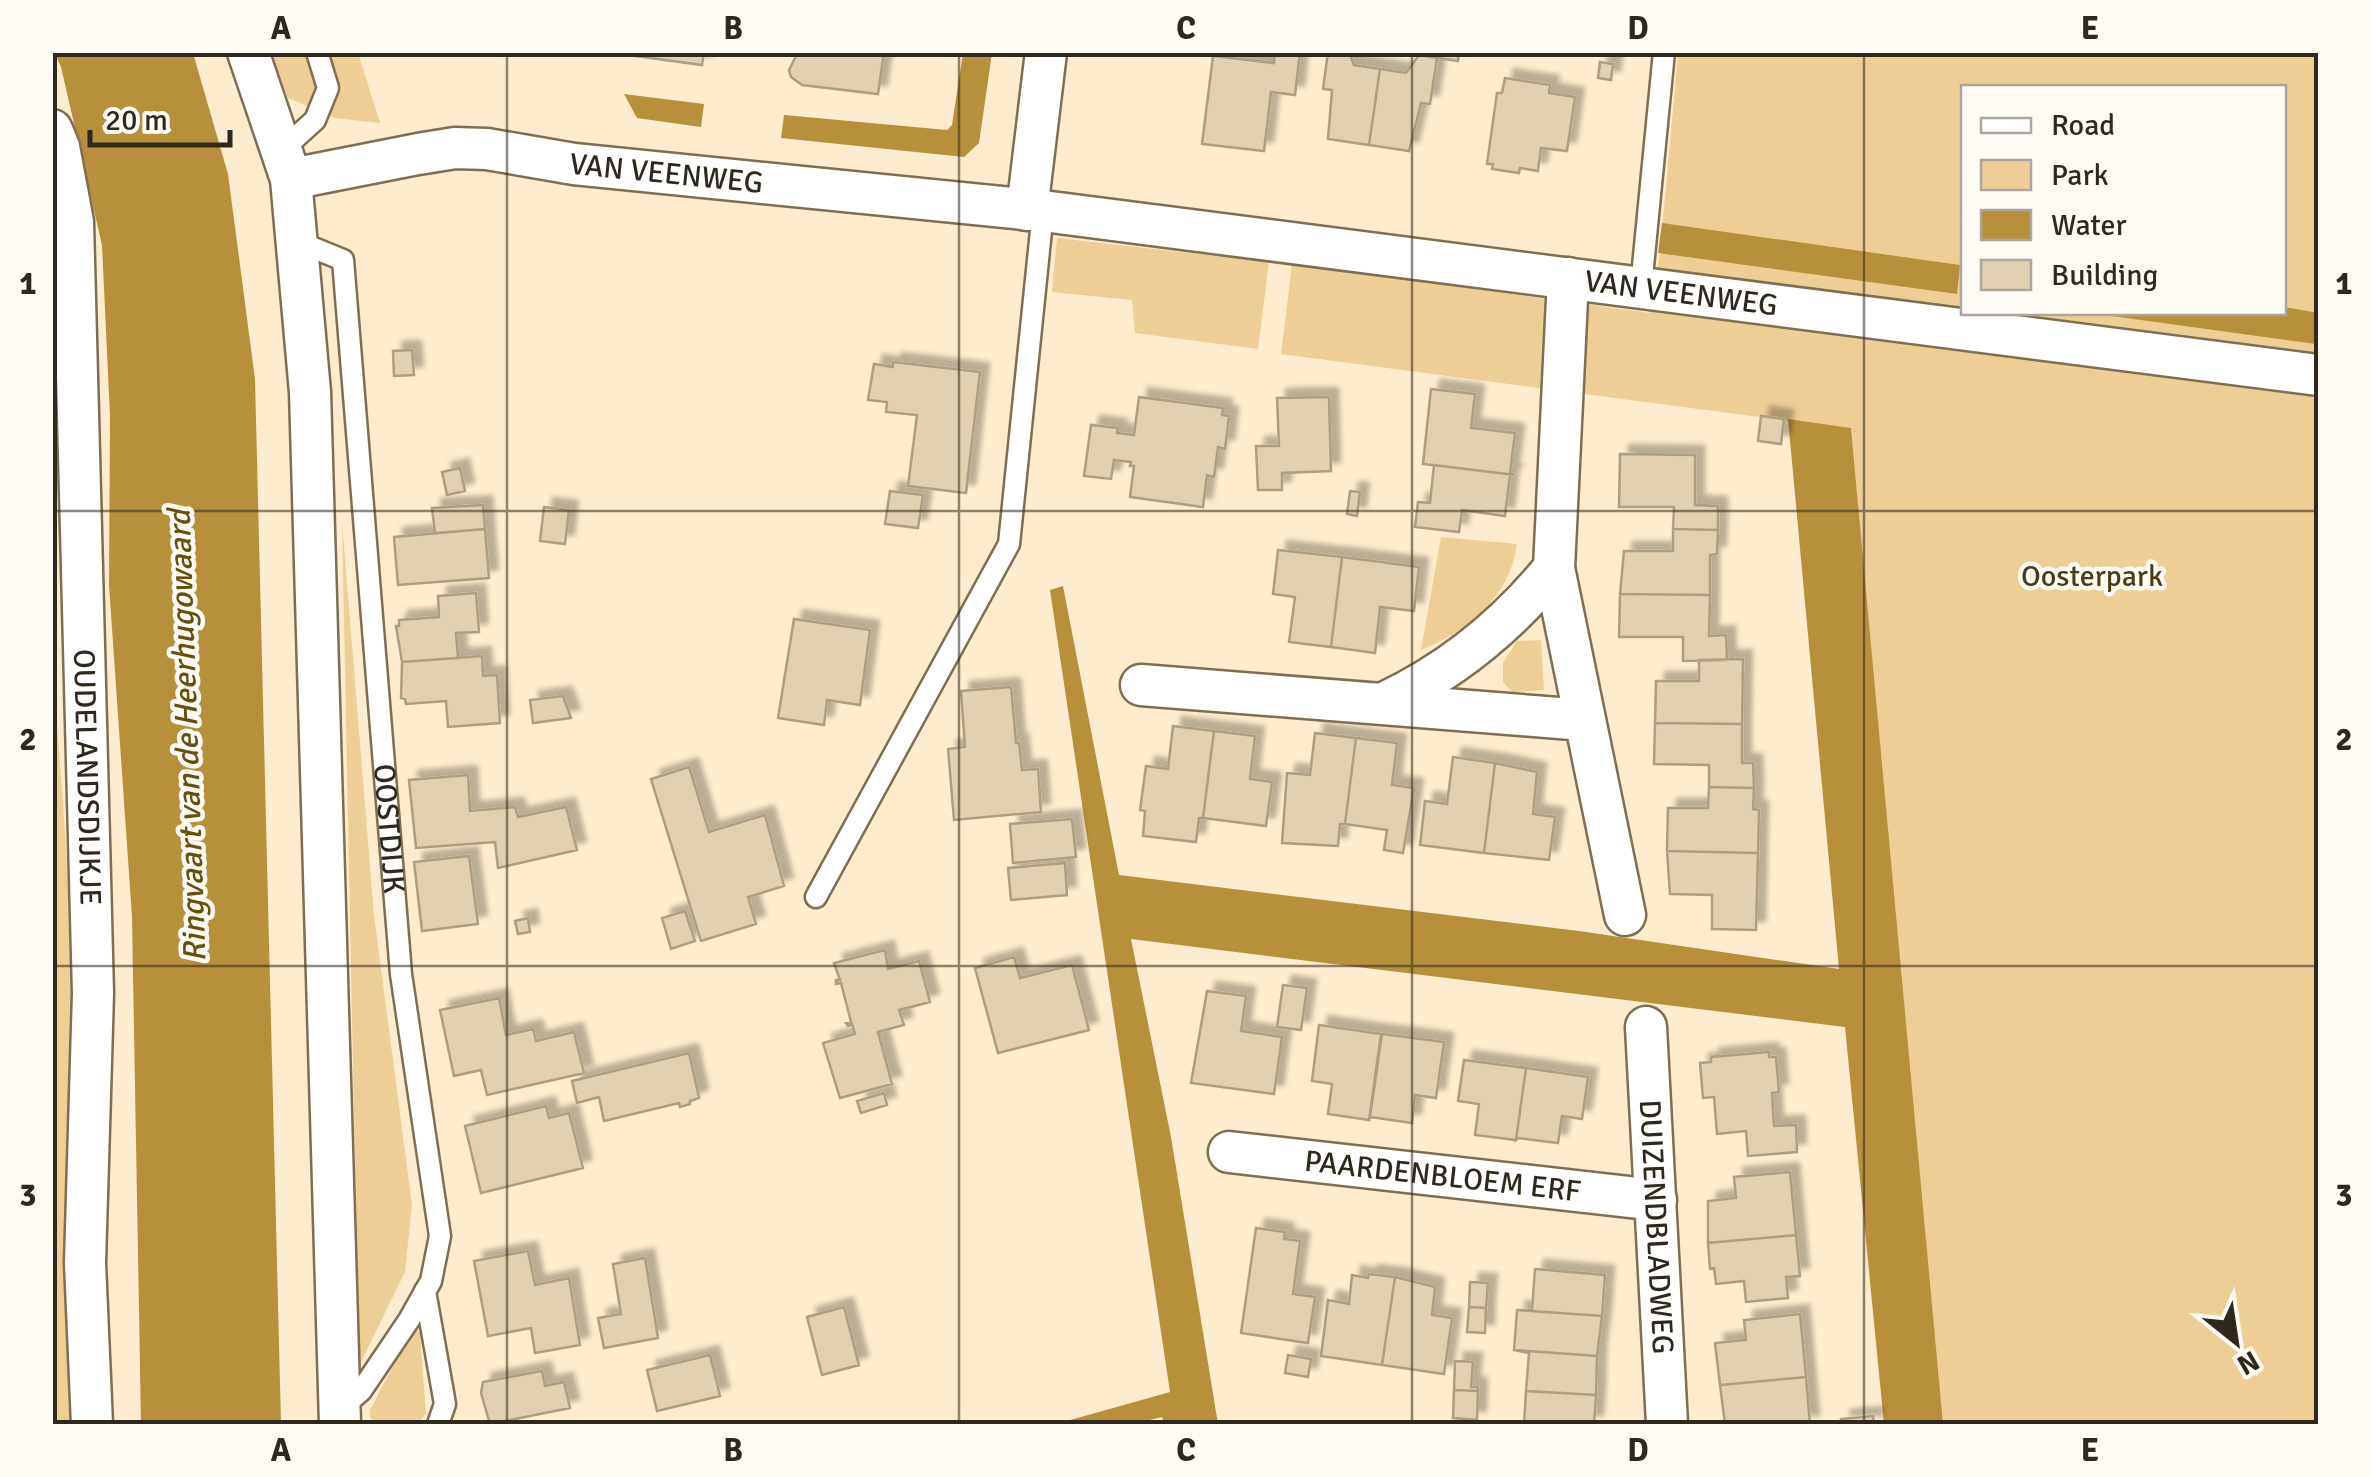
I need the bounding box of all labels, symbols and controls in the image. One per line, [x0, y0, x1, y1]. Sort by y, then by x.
text: A [271, 9, 292, 48]
text: B [723, 9, 743, 48]
text: C [1176, 9, 1196, 48]
text: D [1627, 9, 1649, 48]
text: E [2081, 9, 2099, 48]
scale bar [90, 85, 230, 147]
legend [1961, 85, 2286, 315]
text: 20 m [105, 102, 168, 139]
text: Road [2051, 107, 2115, 144]
street label: VAN VEENWEG [568, 145, 765, 201]
text: Park [2051, 157, 2109, 194]
text: Water [2051, 207, 2127, 244]
text: Building [2051, 257, 2158, 294]
street label: VAN VEENWEG [1582, 262, 1780, 324]
text: 1 [19, 264, 37, 303]
text: 1 [2335, 264, 2353, 303]
water label: Ringvaart van de Heerhugowaard [159, 505, 214, 963]
park label: Oosterpark [2021, 558, 2163, 595]
street label: OUDELANDSDIJKJE [66, 648, 109, 906]
text: 2 [19, 720, 37, 759]
text: 2 [2335, 720, 2353, 759]
street label: OOSTDIJK [365, 762, 413, 895]
street label: DUIZENDBLADWEG [1631, 1098, 1682, 1355]
street label: PAARDENBLOEM ERF [1302, 1142, 1583, 1210]
text: 3 [19, 1176, 37, 1215]
text: 3 [2335, 1176, 2353, 1215]
north arrow [2186, 1292, 2286, 1392]
text: N [2231, 1343, 2265, 1382]
text: A [271, 1431, 292, 1470]
text: B [723, 1431, 743, 1470]
text: C [1176, 1431, 1196, 1470]
text: D [1627, 1431, 1649, 1470]
text: E [2081, 1431, 2099, 1470]

